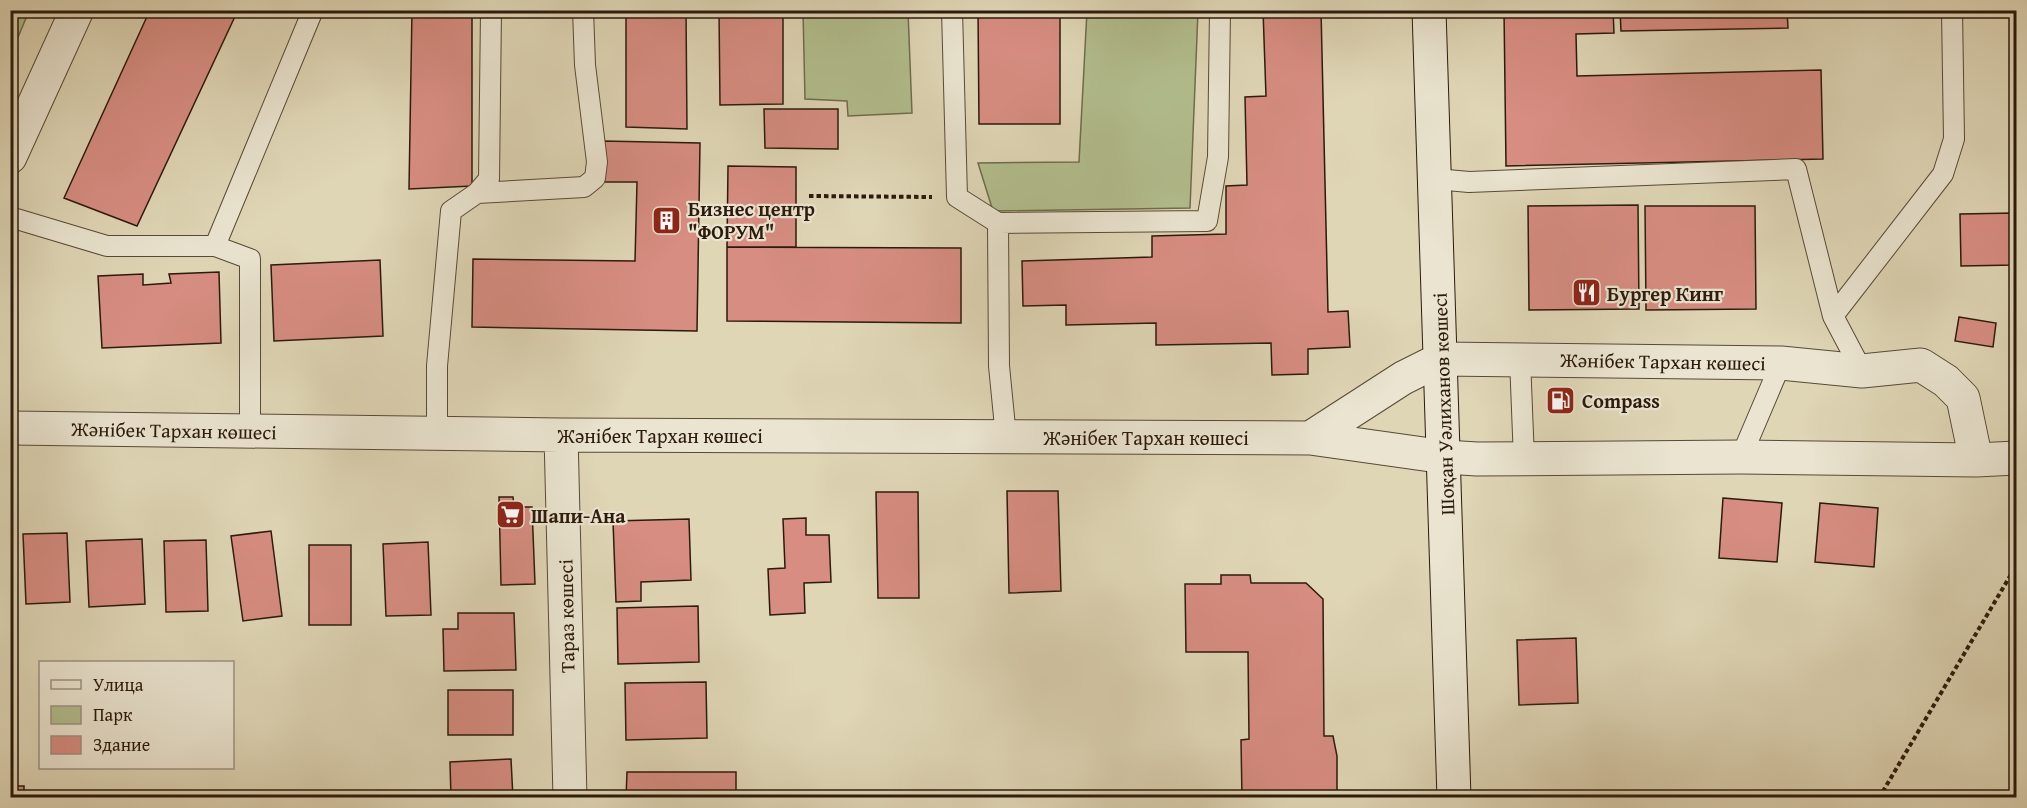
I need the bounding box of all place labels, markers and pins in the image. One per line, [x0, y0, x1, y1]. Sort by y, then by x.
place label: Бизнес центр "ФОРУМ" [688, 194, 815, 246]
building icon: Бизнес центр "ФОРУМ" [651, 204, 683, 236]
restaurant icon: Бургер Кинг [1570, 277, 1602, 309]
place label: Бургер Кинг [1607, 279, 1723, 308]
fuel station icon: Compass [1545, 384, 1577, 416]
place label: Compass [1582, 386, 1660, 415]
supermarket icon: Шапи-Ана [494, 499, 526, 531]
place label: Шапи-Ана [531, 501, 626, 530]

